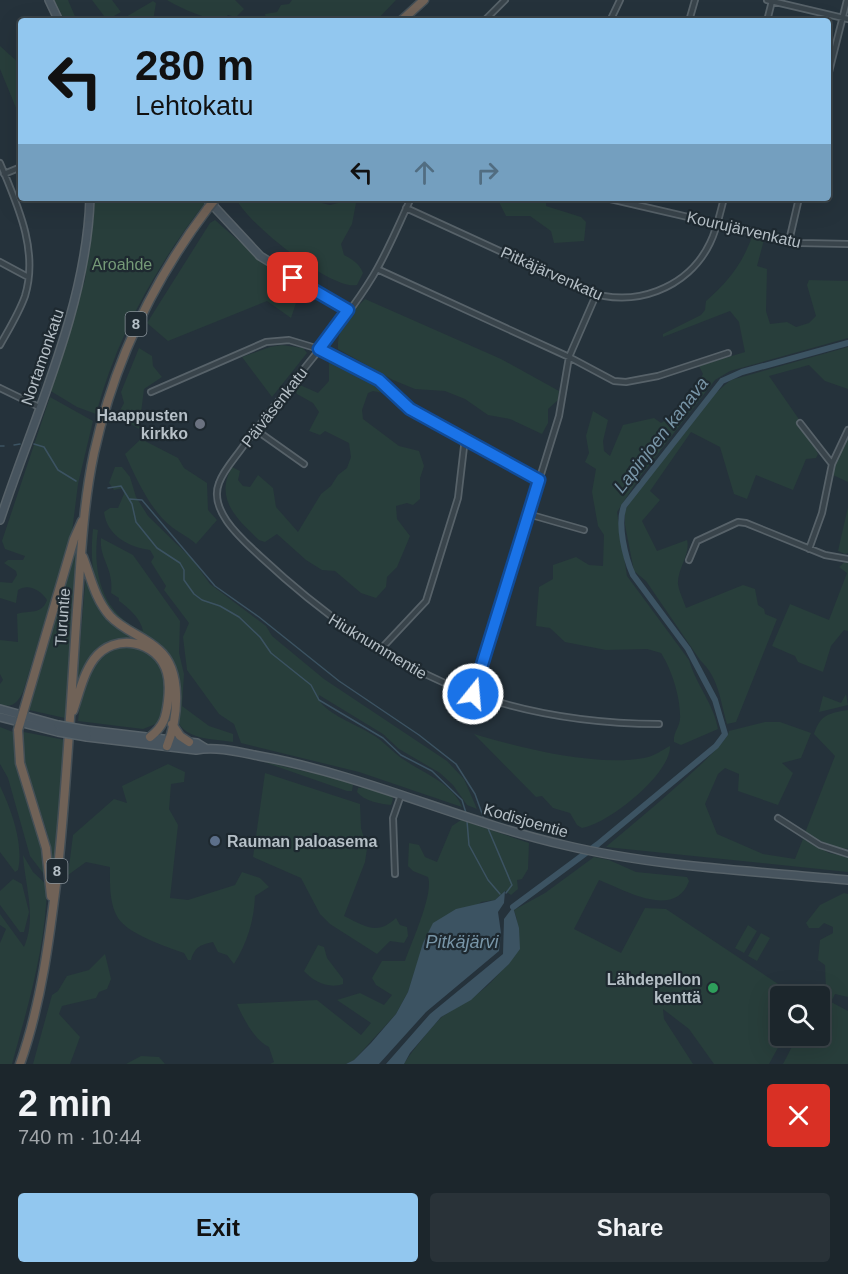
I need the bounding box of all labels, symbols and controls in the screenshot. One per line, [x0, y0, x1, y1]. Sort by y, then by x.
icon: left [36, 42, 114, 120]
text: 280 m [135, 42, 254, 89]
text: Lehtokatu [135, 91, 254, 121]
icon: left [345, 156, 378, 189]
icon: ahead [408, 156, 441, 189]
icon: right [471, 156, 504, 189]
street label: Kourujärvenkatu [685, 208, 803, 251]
street label: Pitkäjärvenkatu [498, 243, 605, 303]
pin [267, 252, 318, 303]
park label: Aroahde [92, 256, 152, 273]
icon: arrive [276, 261, 309, 294]
street label: Nortamonkatu [18, 307, 67, 407]
road number: 8 [126, 312, 146, 336]
street label: Päiväsenkatu [238, 364, 311, 450]
water label: Lapinjoen kanava [610, 373, 712, 497]
place label: Haappusten kirkko [96, 407, 188, 442]
marker: Haappusten kirkko [193, 417, 207, 431]
street label: Turuntie [52, 587, 73, 647]
street label: Hiuknummentie [326, 611, 430, 682]
position arrow [441, 662, 505, 726]
street label: Kodisjoentie [482, 800, 570, 841]
place label: Rauman paloasema [227, 833, 377, 850]
marker: Rauman paloasema [208, 834, 222, 848]
road number: 8 [46, 859, 68, 883]
water label: Pitkäjärvi [425, 932, 500, 952]
place label: Lähdepellon kenttä [607, 971, 701, 1006]
marker: Lähdepellon kenttä [706, 981, 720, 995]
map controls [770, 986, 830, 1046]
button: search [770, 986, 830, 1046]
text: 2 min [18, 1083, 112, 1124]
button: close [767, 1084, 830, 1147]
text: 740 m · 10:44 [18, 1126, 141, 1148]
button: Exit [18, 1193, 418, 1262]
button: Share [430, 1193, 830, 1262]

